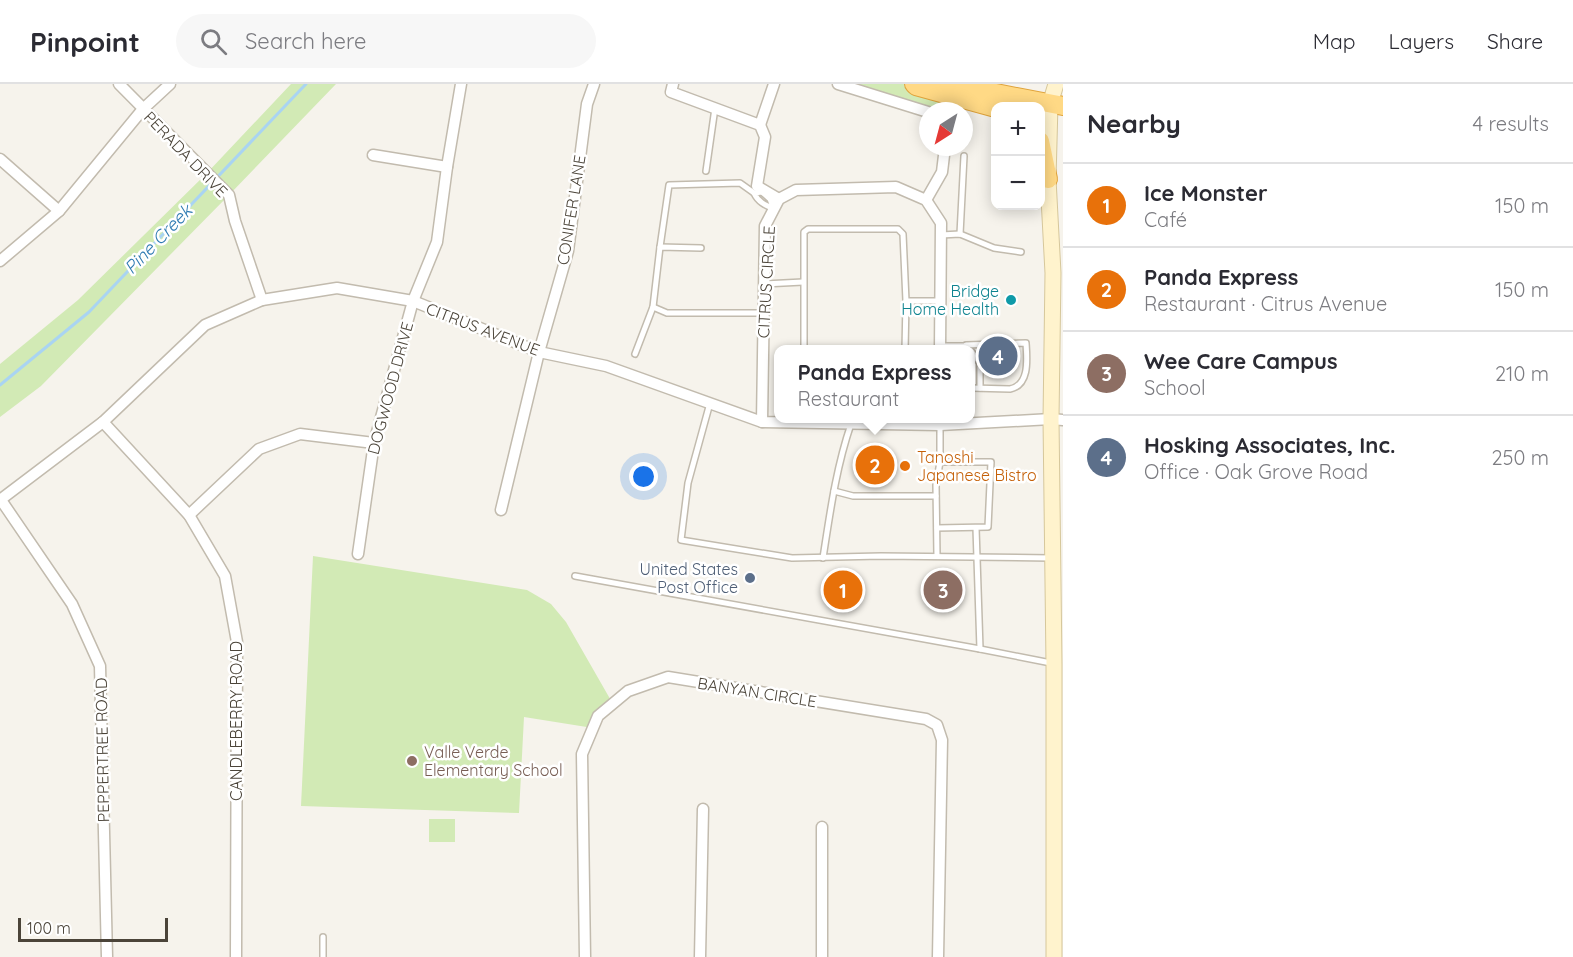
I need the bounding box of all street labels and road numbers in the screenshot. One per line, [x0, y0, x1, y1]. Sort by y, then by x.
street label: PERADA DRIVE [140, 107, 232, 201]
street label: CONIFER LANE [552, 154, 590, 266]
street label: CITRUS CIRCLE [753, 225, 779, 339]
street label: CITRUS AVENUE [423, 298, 543, 360]
street label: DOGWOOD DRIVE [363, 320, 417, 456]
street label: CANDLEBERRY ROAD [226, 641, 246, 801]
street label: BANYAN CIRCLE [696, 673, 818, 711]
street label: PEPPERTREE ROAD [91, 677, 113, 823]

